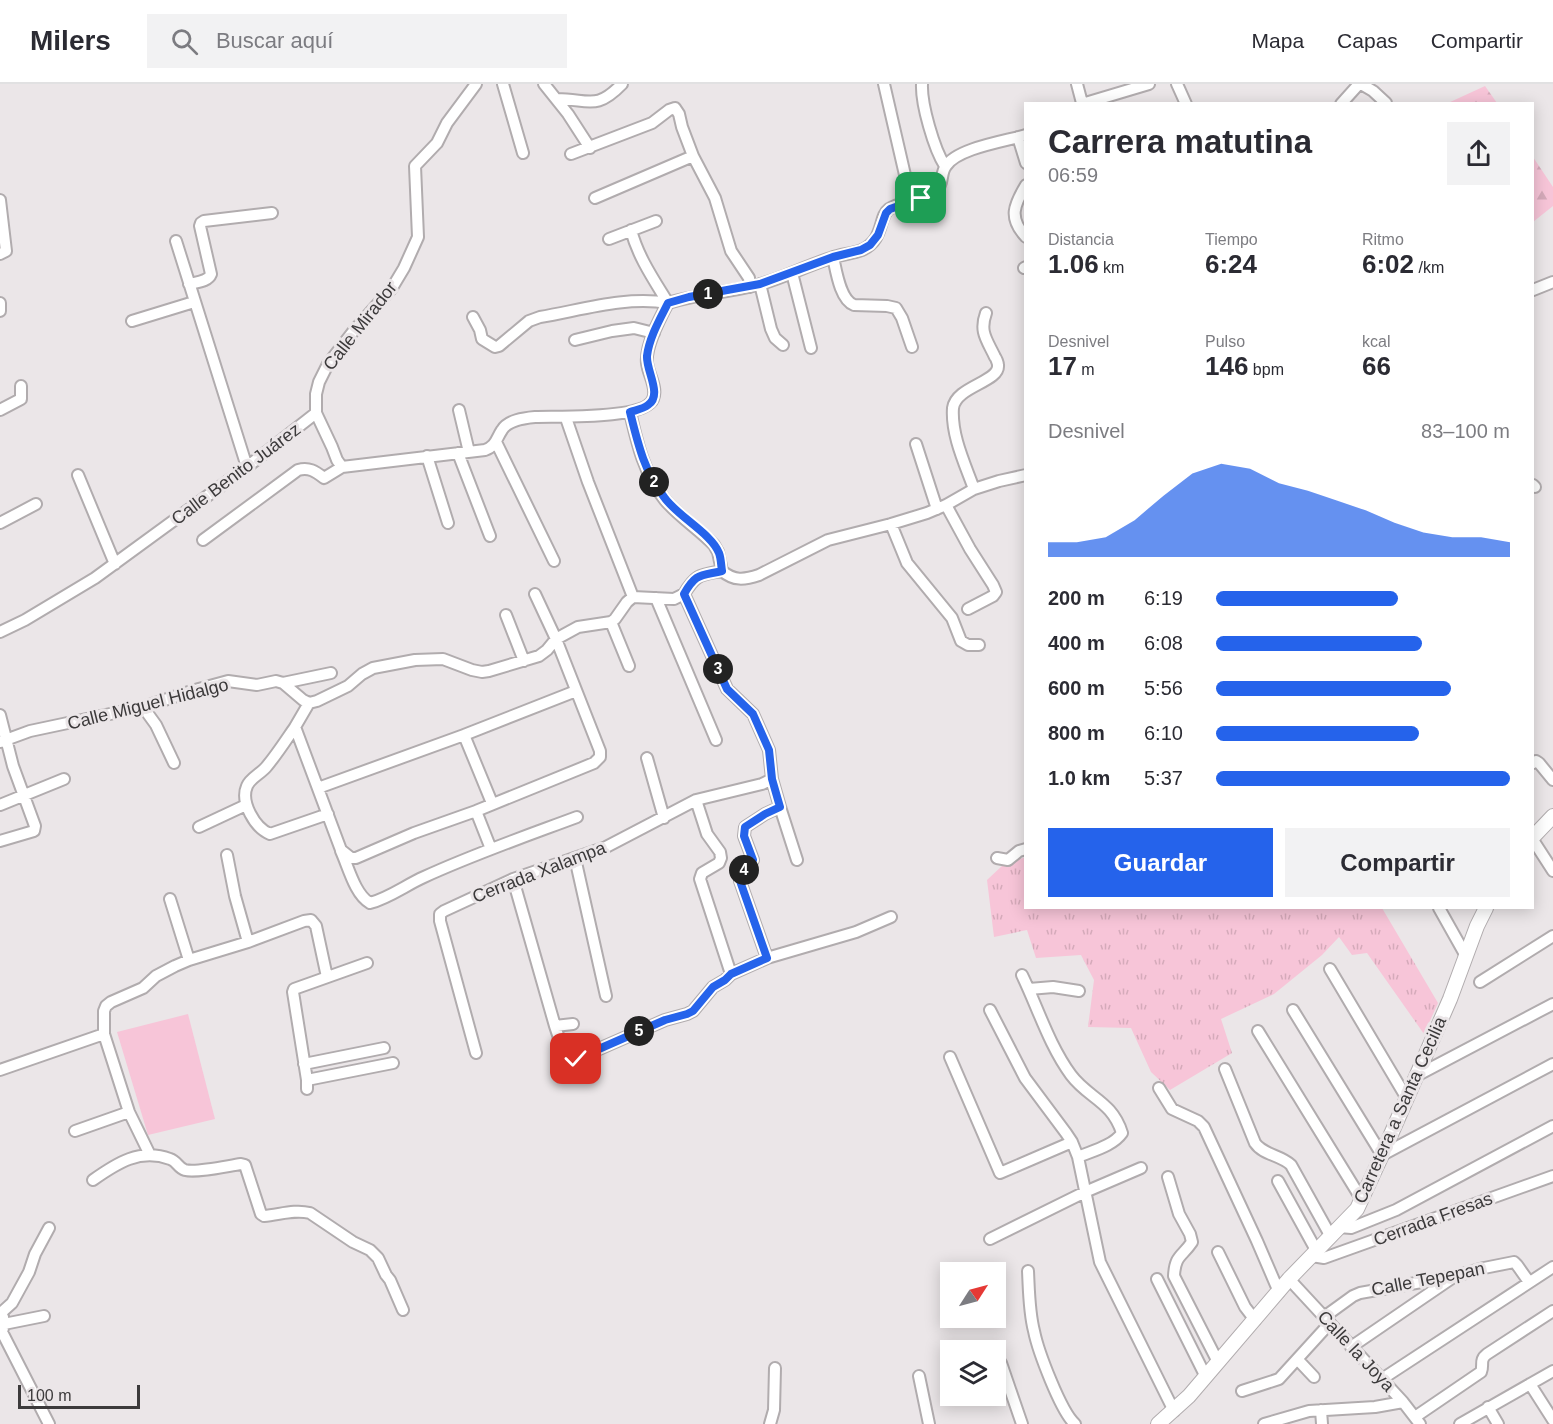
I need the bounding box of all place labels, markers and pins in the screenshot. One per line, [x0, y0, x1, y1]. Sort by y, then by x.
pin [895, 172, 946, 223]
pin: 1 [693, 279, 723, 309]
pin: 2 [639, 467, 669, 497]
pin: 3 [703, 654, 733, 684]
pin: 4 [729, 855, 759, 885]
pin: 5 [624, 1016, 654, 1046]
pin [550, 1033, 601, 1084]

